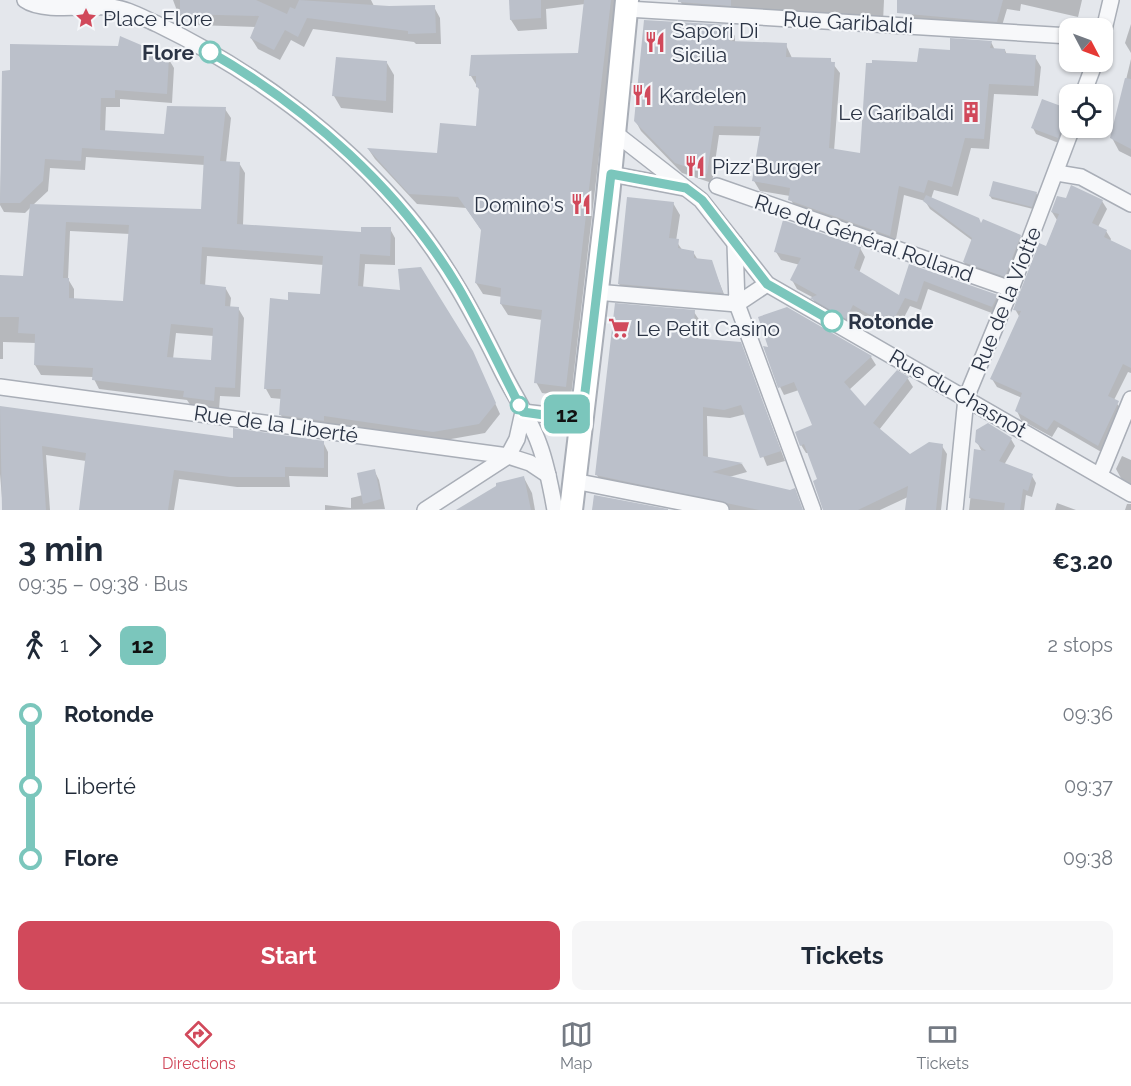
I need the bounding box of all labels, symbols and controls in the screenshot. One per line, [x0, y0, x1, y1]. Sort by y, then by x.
place icon: Place Flore [74, 6, 98, 30]
place label: Place Flore [103, 6, 212, 31]
street label: Rue Garibaldi [782, 6, 914, 38]
place label: Sapori Di Sicilia [672, 18, 759, 67]
north arrow [1059, 18, 1113, 72]
map controls [1059, 18, 1113, 138]
restaurant icon: Sapori Di Sicilia [643, 30, 667, 54]
place label: Flore [142, 40, 194, 65]
marker: Flore [199, 41, 221, 63]
restaurant icon: Kardelen [630, 83, 654, 107]
place label: Kardelen [659, 83, 747, 108]
button: locate [1059, 84, 1113, 138]
place label: Le Garibaldi [838, 100, 954, 125]
building icon: Le Garibaldi [959, 100, 983, 124]
restaurant icon: Pizz'Burger [683, 154, 707, 178]
place label: Pizz'Burger [712, 154, 821, 179]
street label: Rue du Général Rolland [751, 189, 977, 287]
place label: Domino's [474, 192, 564, 217]
restaurant icon: Domino's [569, 192, 593, 216]
street label: Rue de la Viotte [966, 223, 1046, 375]
place label: Rotonde [848, 309, 934, 334]
marker: Rotonde [821, 310, 843, 332]
supermarket icon: Le Petit Casino [607, 316, 631, 340]
place label: Le Petit Casino [636, 316, 780, 341]
street label: Rue du Chasnot [885, 344, 1031, 442]
line badge: 12 [540, 394, 594, 434]
unlabelled marker [510, 396, 528, 414]
street label: Rue de la Liberté [192, 400, 360, 448]
text: 12 [556, 402, 578, 427]
text: 3 min [18, 530, 103, 569]
text: €3.20 [1052, 548, 1113, 574]
text: 09:35 – 09:38 · Bus [18, 572, 188, 596]
icon: walk [18, 629, 51, 662]
icon: forward [78, 629, 111, 662]
text: 1 [60, 633, 69, 657]
text: 12 [132, 633, 154, 658]
text: 2 stops [1047, 633, 1113, 657]
text: Rotonde [64, 701, 154, 727]
text: 09:36 [1063, 702, 1113, 726]
text: Liberté [64, 773, 136, 799]
text: 09:37 [1064, 774, 1113, 798]
text: Flore [64, 845, 118, 871]
text: 09:38 [1063, 846, 1113, 870]
button: Start [18, 921, 560, 990]
button: Tickets [572, 921, 1113, 990]
tab: Directions [162, 1018, 236, 1073]
tab: Map [560, 1018, 593, 1073]
tab: Tickets [917, 1018, 969, 1073]

